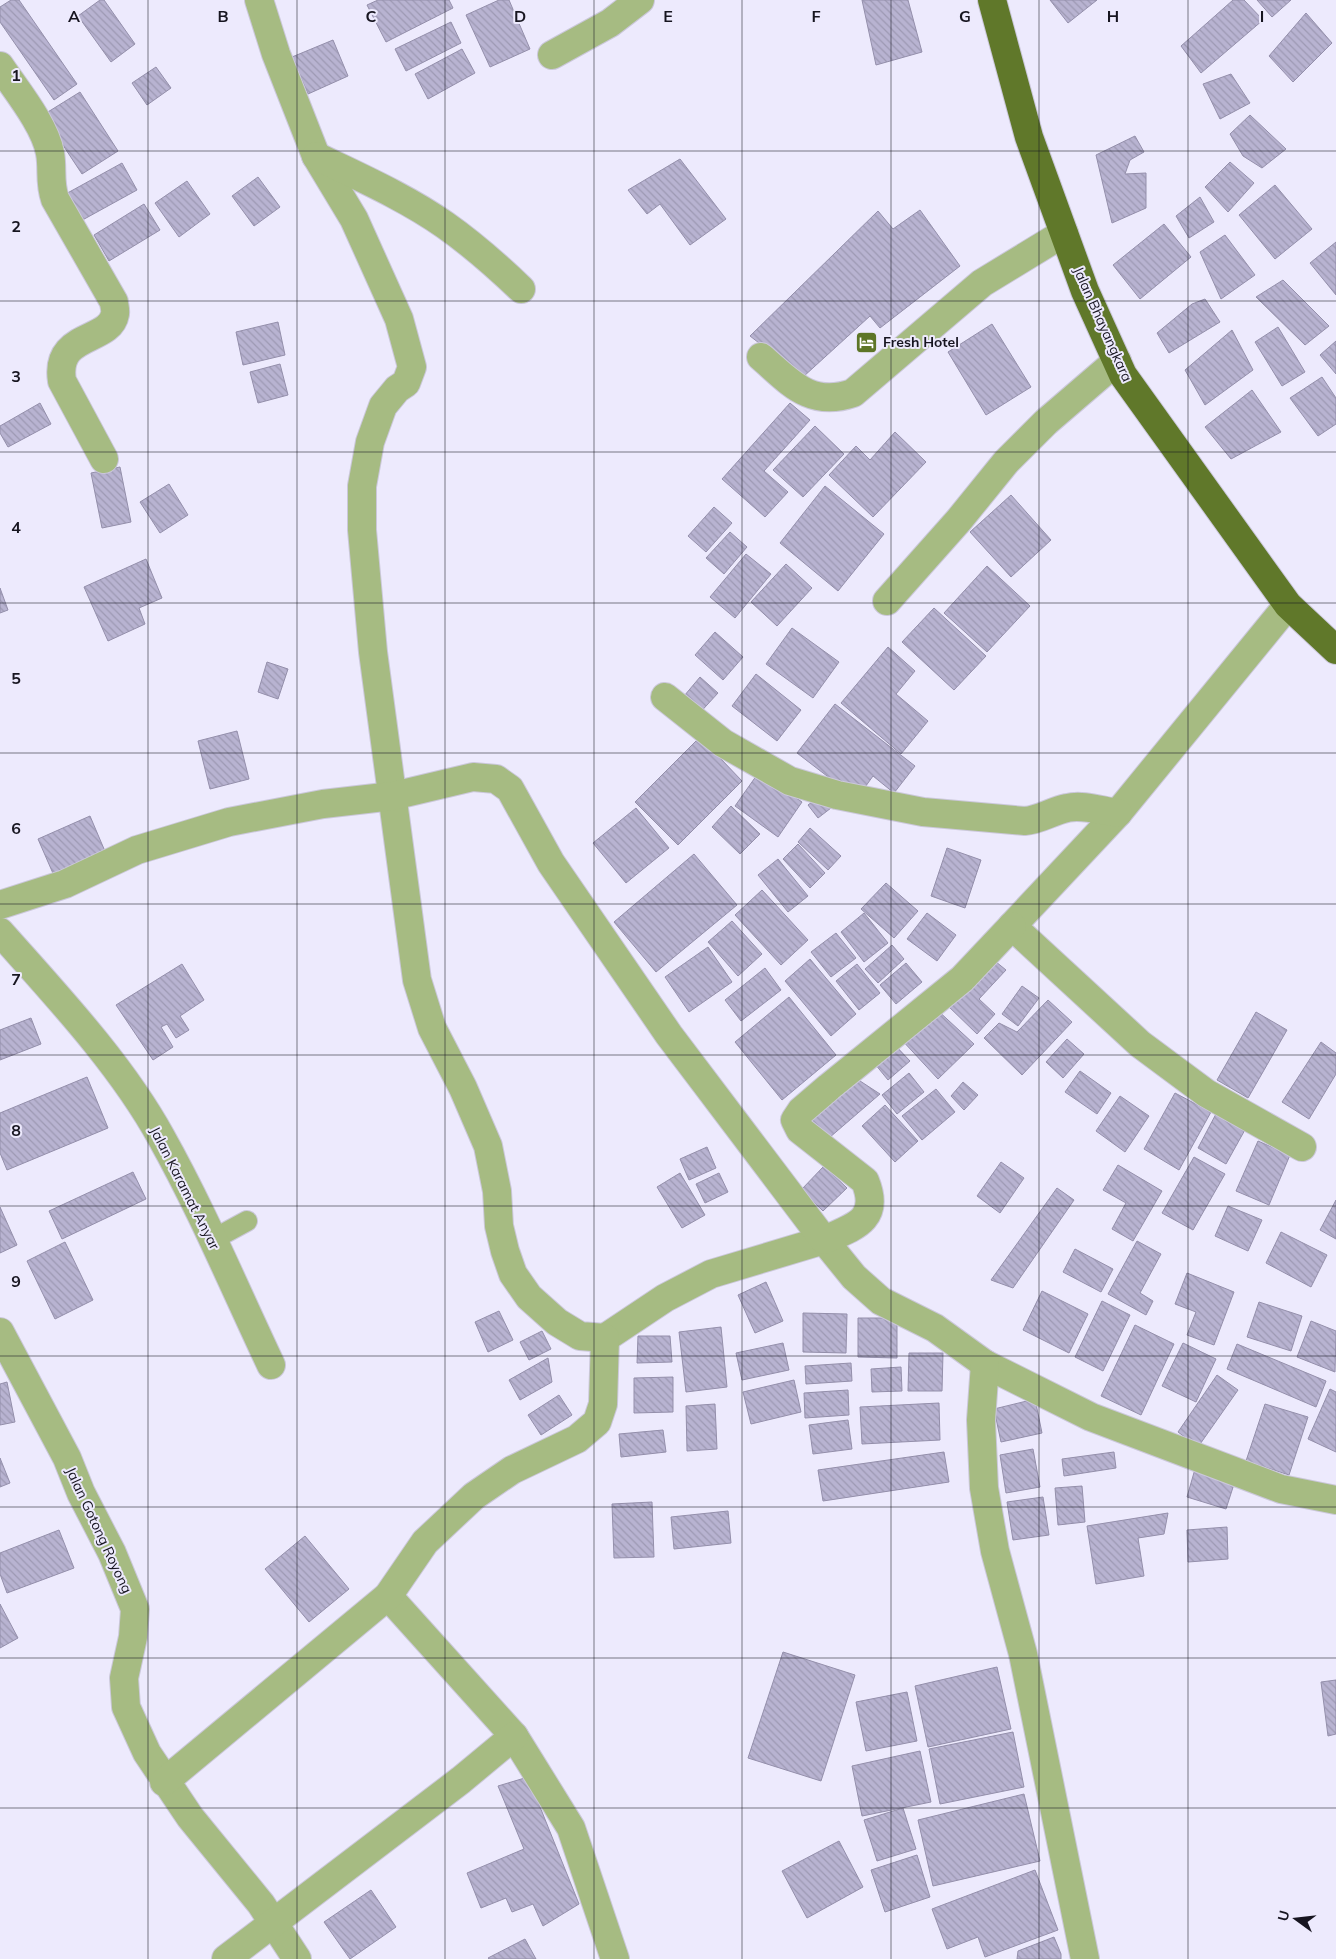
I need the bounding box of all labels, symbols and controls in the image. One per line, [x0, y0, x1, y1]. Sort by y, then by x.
text: A [68, 6, 80, 26]
text: B [217, 6, 229, 26]
text: C [366, 6, 377, 26]
text: D [514, 6, 526, 26]
text: E [663, 6, 673, 26]
text: F [811, 6, 821, 26]
text: G [959, 6, 971, 26]
text: H [1107, 6, 1119, 26]
text: I [1260, 6, 1264, 26]
text: 1 [11, 65, 21, 85]
text: 2 [11, 216, 21, 236]
street label: Jalan Bhayangkara [1070, 264, 1136, 384]
hotel icon: Fresh Hotel [855, 330, 879, 354]
place label: Fresh Hotel [883, 333, 959, 351]
text: 3 [11, 366, 21, 386]
text: 4 [11, 517, 21, 537]
text: 5 [11, 668, 21, 688]
text: 6 [11, 818, 21, 838]
text: 7 [11, 969, 21, 989]
text: 8 [11, 1120, 21, 1140]
street label: Jalan Karamat Anyar [146, 1123, 224, 1253]
text: 9 [11, 1271, 21, 1291]
street label: Jalan Gotong Royong [62, 1464, 136, 1596]
north arrow [1271, 1894, 1321, 1944]
text: U [1273, 1908, 1293, 1923]

